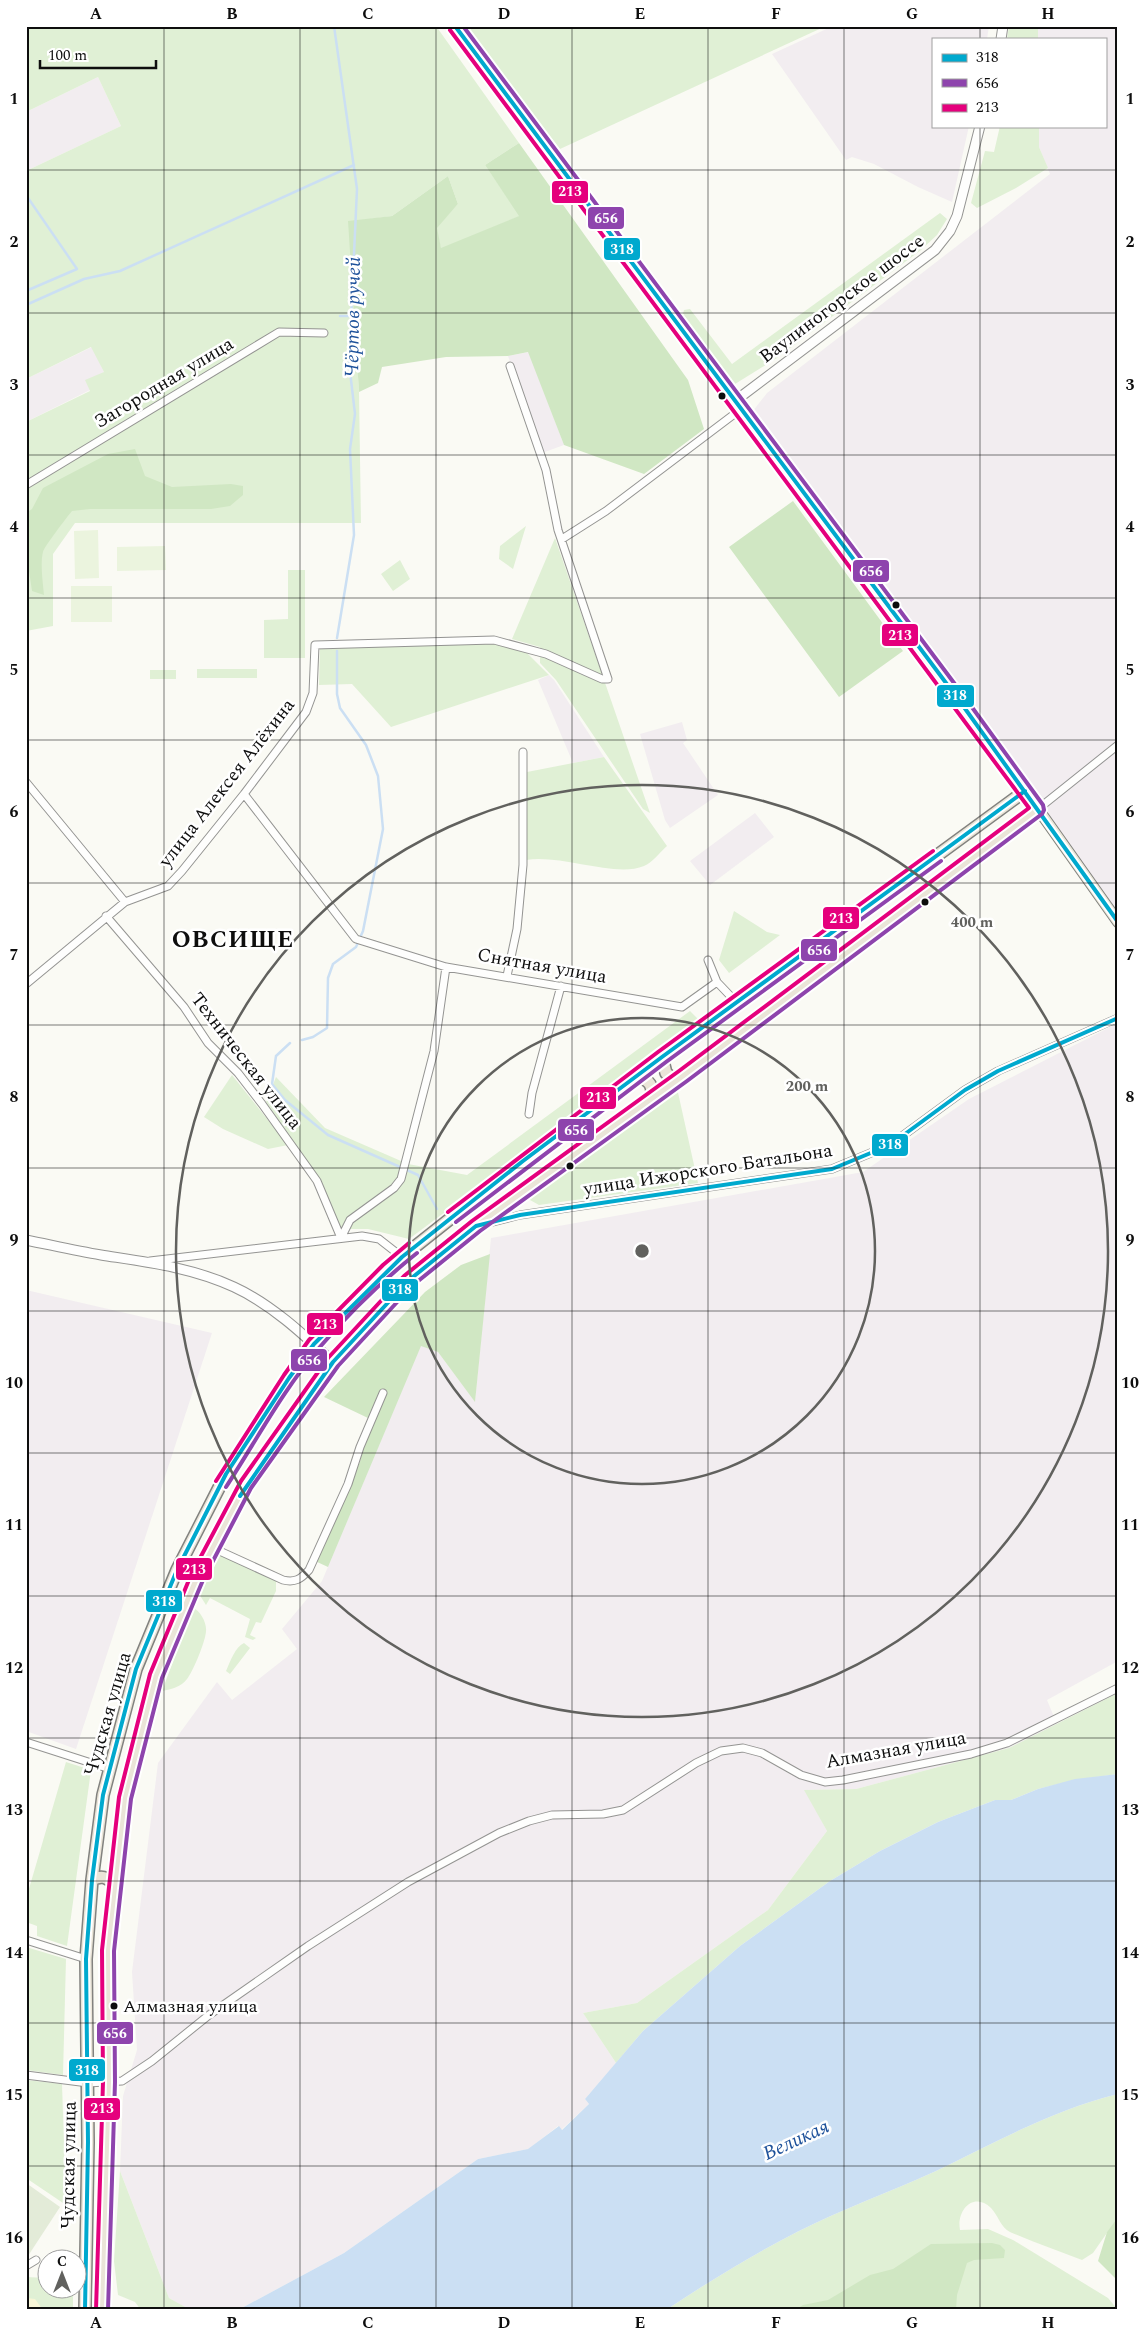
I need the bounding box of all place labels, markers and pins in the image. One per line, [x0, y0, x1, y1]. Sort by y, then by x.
unlabelled marker [717, 391, 727, 401]
unlabelled marker [891, 600, 901, 610]
unlabelled marker [920, 897, 930, 907]
unlabelled marker [565, 1161, 575, 1171]
centre of rings [633, 1242, 651, 1260]
place label: Алмазная улица [123, 1993, 258, 2020]
marker: Алмазная улица [109, 2001, 119, 2011]

